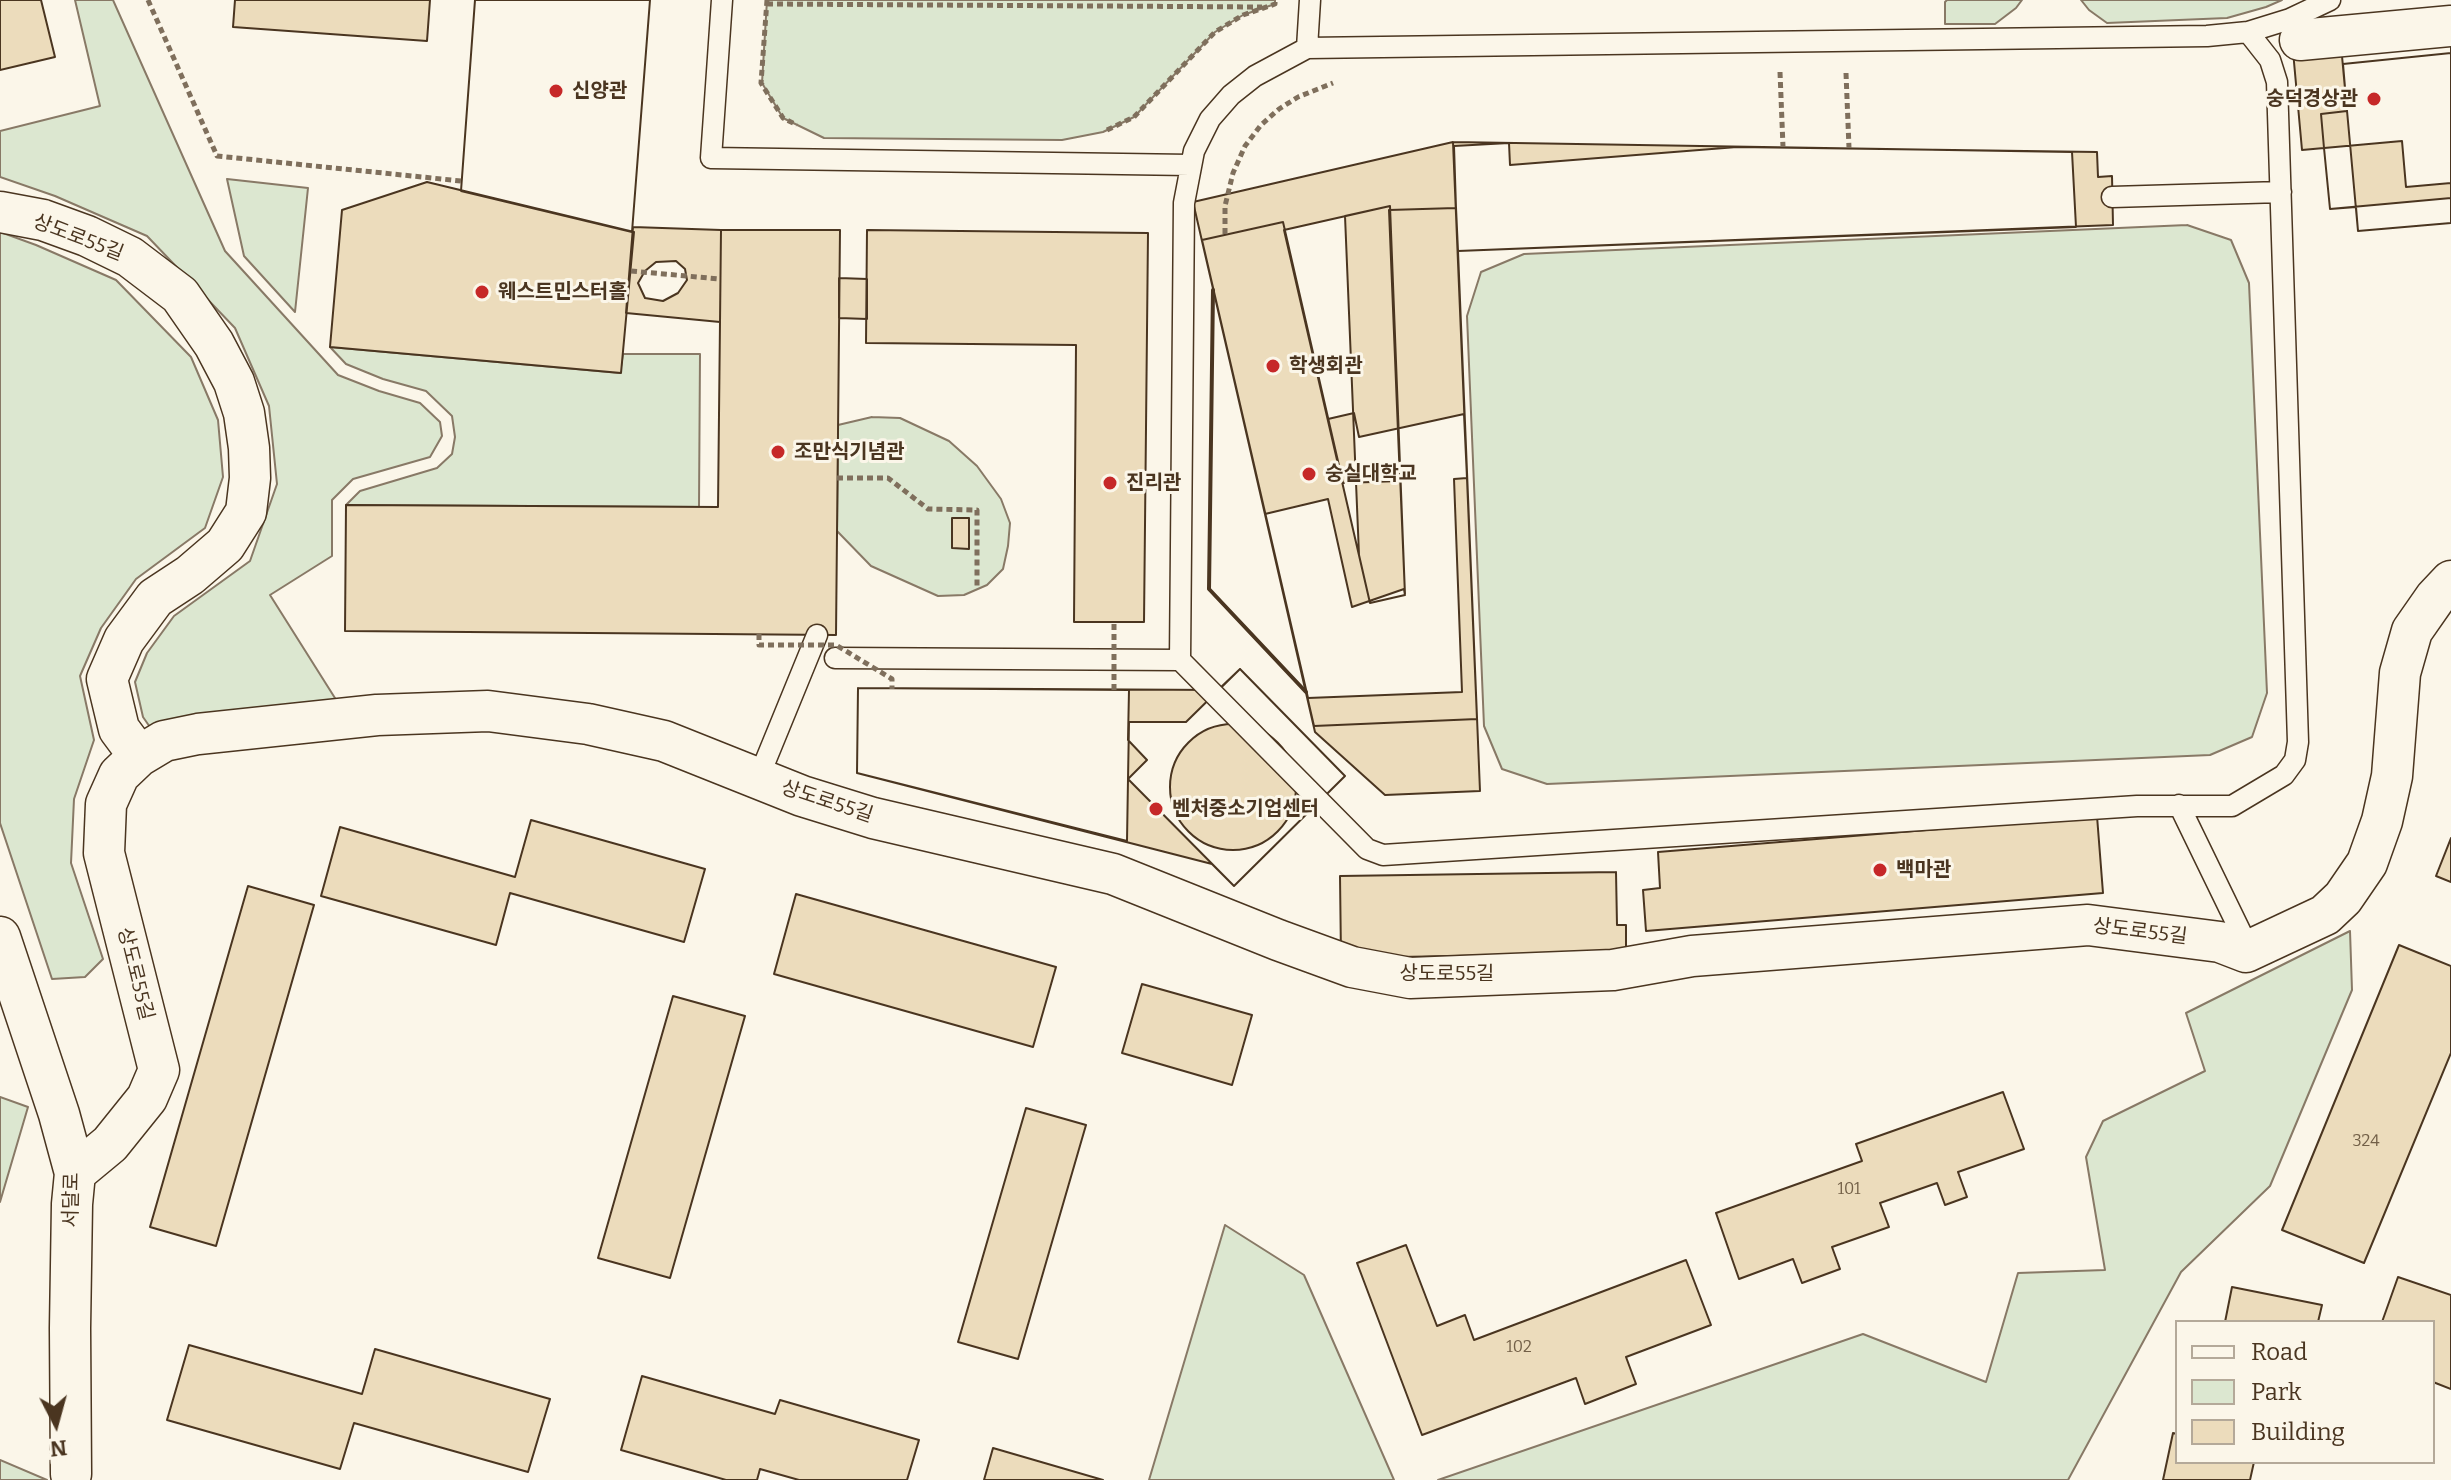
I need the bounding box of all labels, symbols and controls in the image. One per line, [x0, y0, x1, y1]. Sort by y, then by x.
place label: 신양관 [572, 79, 627, 103]
marker: 신양관 [547, 82, 565, 100]
place label: 숭덕경상관 [2266, 87, 2358, 111]
marker: 숭덕경상관 [2365, 90, 2383, 108]
street label: 상도로55길 [29, 210, 127, 266]
place label: 웨스트민스터홀 [498, 280, 627, 304]
marker: 웨스트민스터홀 [473, 283, 491, 301]
place label: 학생회관 [1289, 354, 1363, 378]
marker: 학생회관 [1264, 357, 1282, 375]
place label: 조만식기념관 [794, 440, 904, 464]
marker: 조만식기념관 [769, 443, 787, 461]
place label: 숭실대학교 [1325, 462, 1417, 486]
marker: 숭실대학교 [1300, 465, 1318, 483]
place label: 진리관 [1126, 471, 1181, 495]
marker: 진리관 [1101, 474, 1119, 492]
street label: 상도로55길 [778, 776, 876, 828]
place label: 벤처중소기업센터 [1172, 797, 1319, 821]
marker: 벤처중소기업센터 [1147, 800, 1165, 818]
place label: 백마관 [1896, 858, 1951, 882]
marker: 백마관 [1871, 861, 1889, 879]
street label: 상도로55길 [2091, 914, 2189, 950]
street label: 상도로55길 [112, 925, 158, 1023]
street label: 상도로55길 [1400, 962, 1494, 986]
house number: 324 [2352, 1132, 2380, 1152]
street label: 서달로 [60, 1172, 84, 1228]
house number: 101 [1837, 1180, 1861, 1200]
legend [2175, 1320, 2435, 1464]
house number: 102 [1506, 1338, 1532, 1358]
text: Road [2251, 1338, 2307, 1366]
text: Park [2251, 1378, 2302, 1406]
north arrow [16, 1384, 96, 1464]
text: Building [2251, 1418, 2345, 1446]
text: N [49, 1434, 68, 1463]

